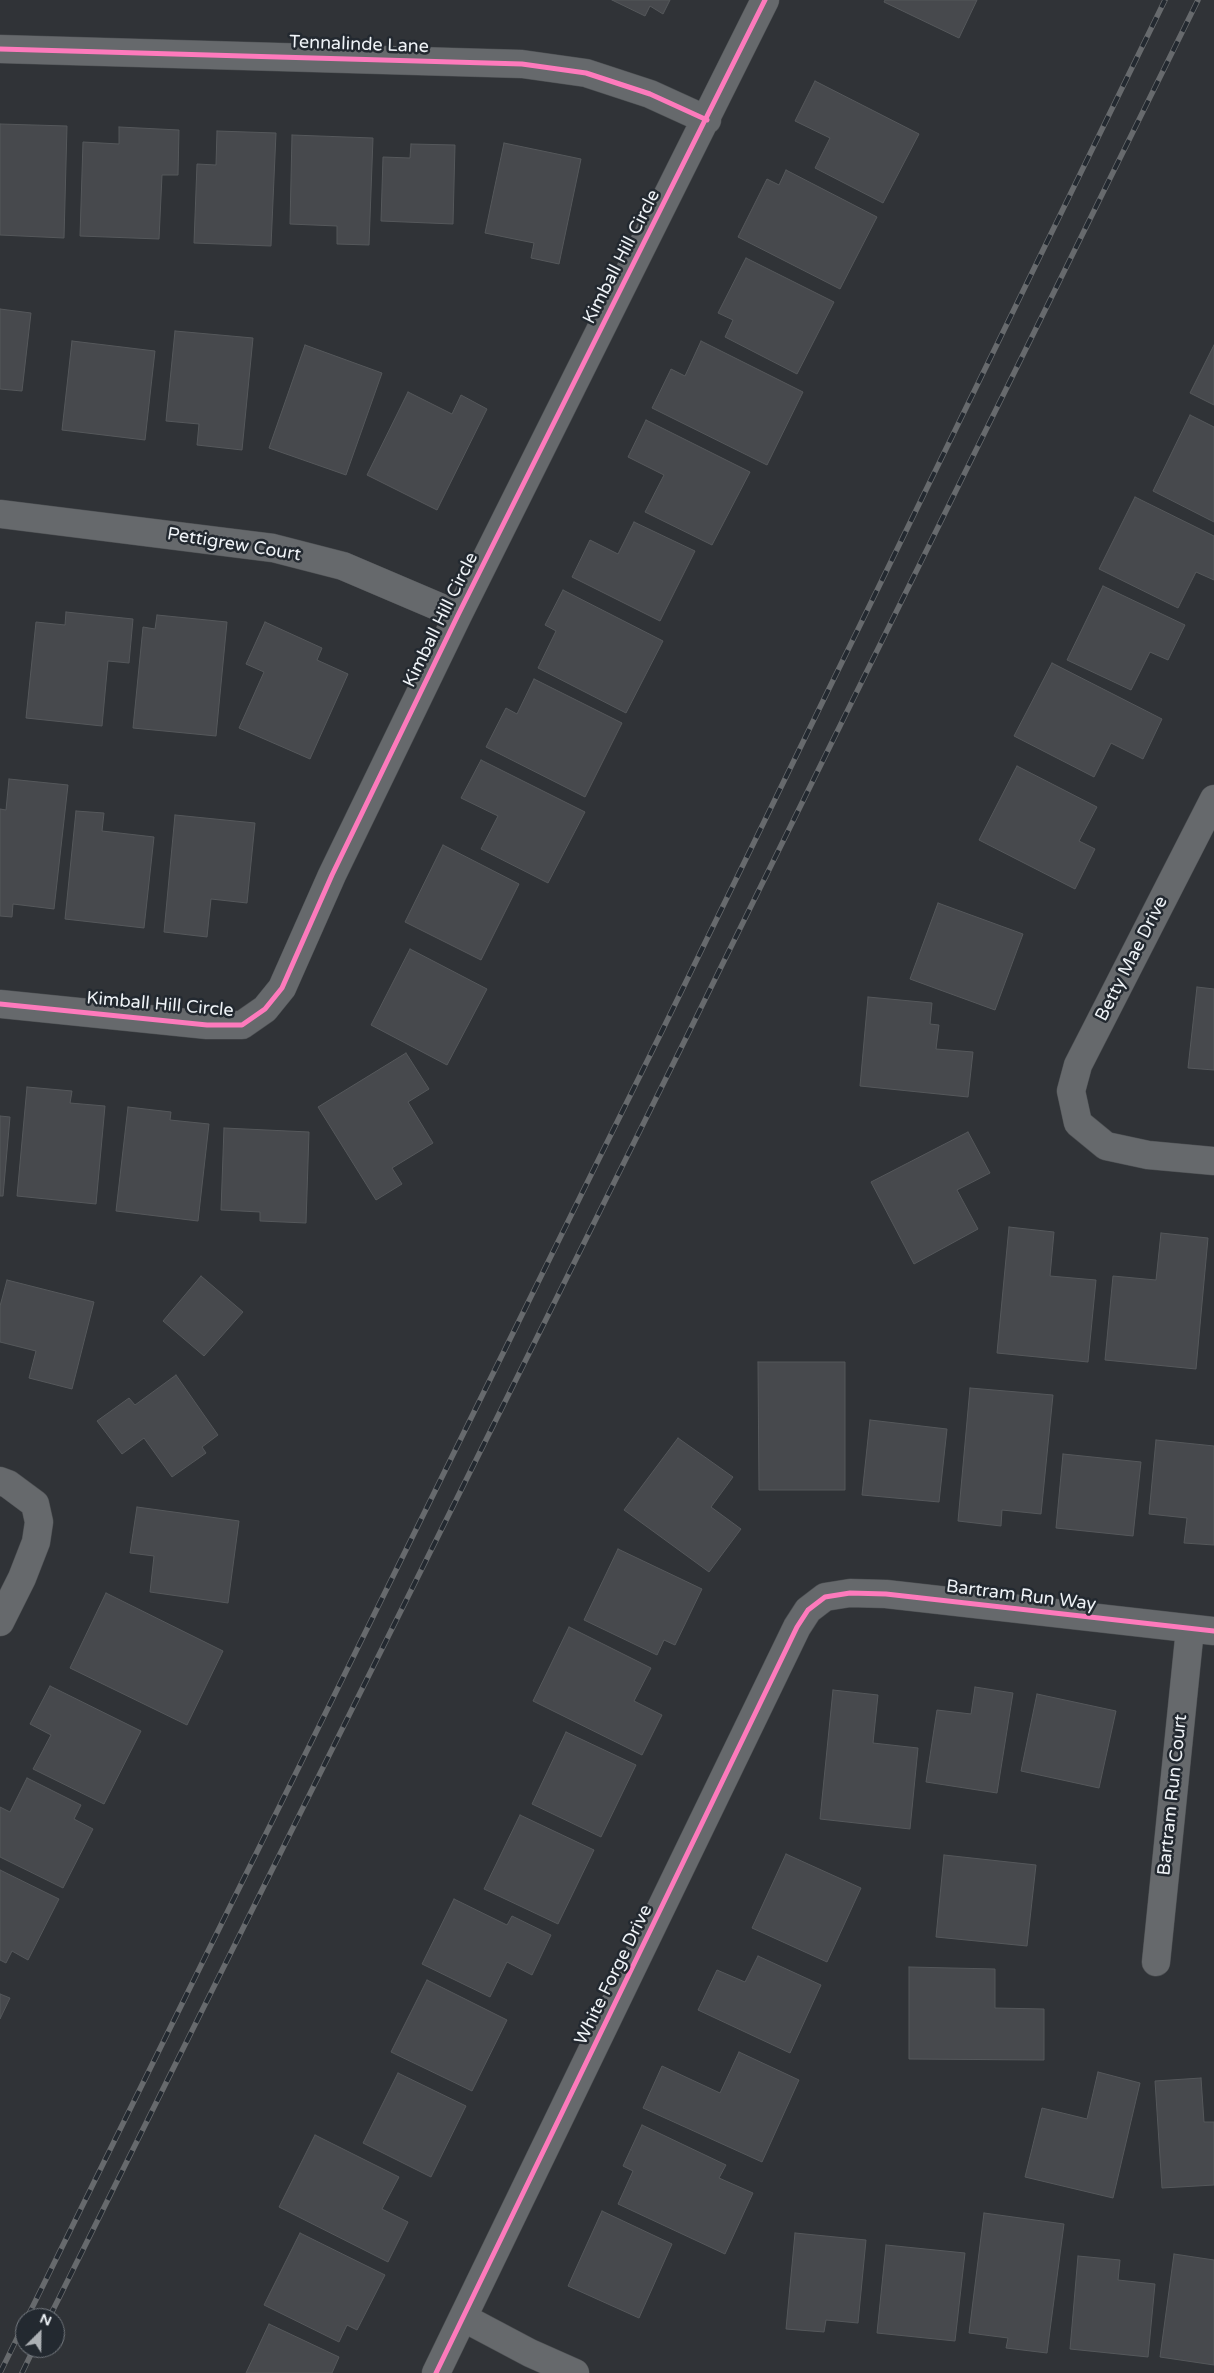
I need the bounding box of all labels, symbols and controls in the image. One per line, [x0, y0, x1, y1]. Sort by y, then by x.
street label: Tennalinde Lane [289, 32, 429, 58]
street label: Kimball Hill Circle [579, 186, 665, 328]
street label: Pettigrew Court [166, 524, 302, 566]
street label: Kimball Hill Circle [399, 549, 483, 691]
street label: Betty Mae Drive [1091, 893, 1173, 1025]
street label: Kimball Hill Circle [86, 988, 234, 1022]
street label: Bartram Run Way [945, 1576, 1097, 1616]
street label: Bartram Run Court [1154, 1713, 1192, 1877]
street label: White Forge Drive [571, 1901, 657, 2049]
north arrow [15, 2308, 65, 2358]
text: N [37, 2310, 54, 2330]

